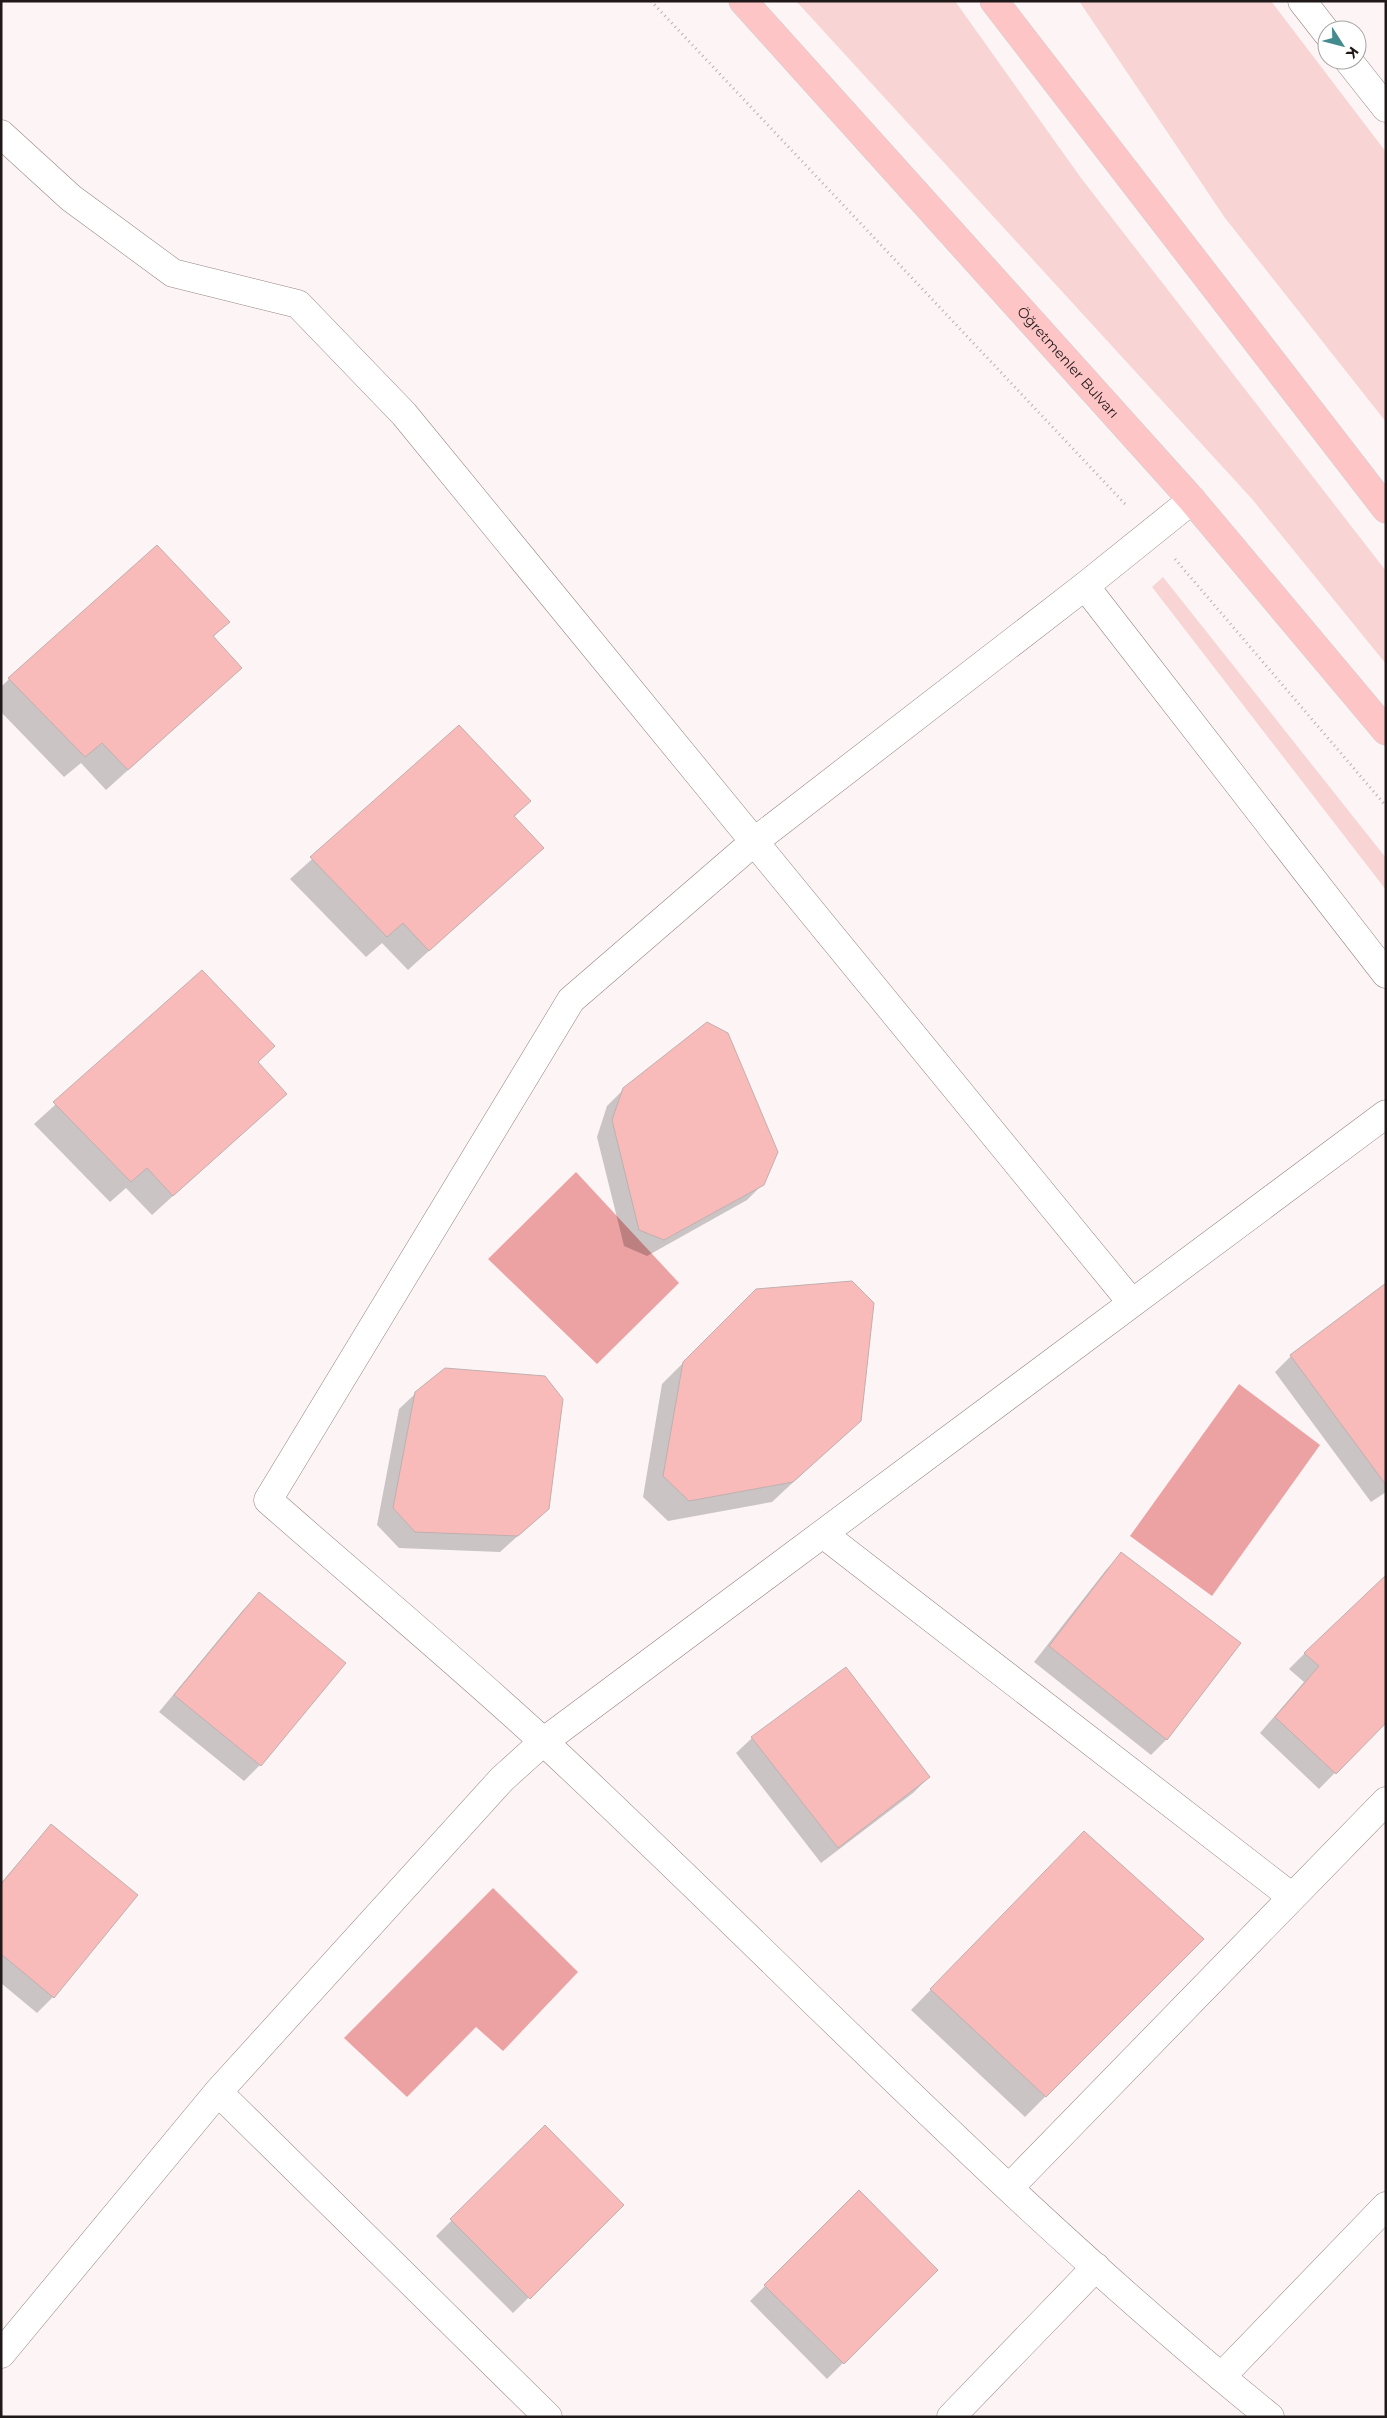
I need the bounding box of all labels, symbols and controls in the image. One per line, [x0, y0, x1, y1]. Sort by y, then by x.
north arrow [1317, 20, 1367, 70]
text: K [1342, 43, 1363, 63]
street label: Öğretmenler Bulvarı [1013, 303, 1123, 422]

